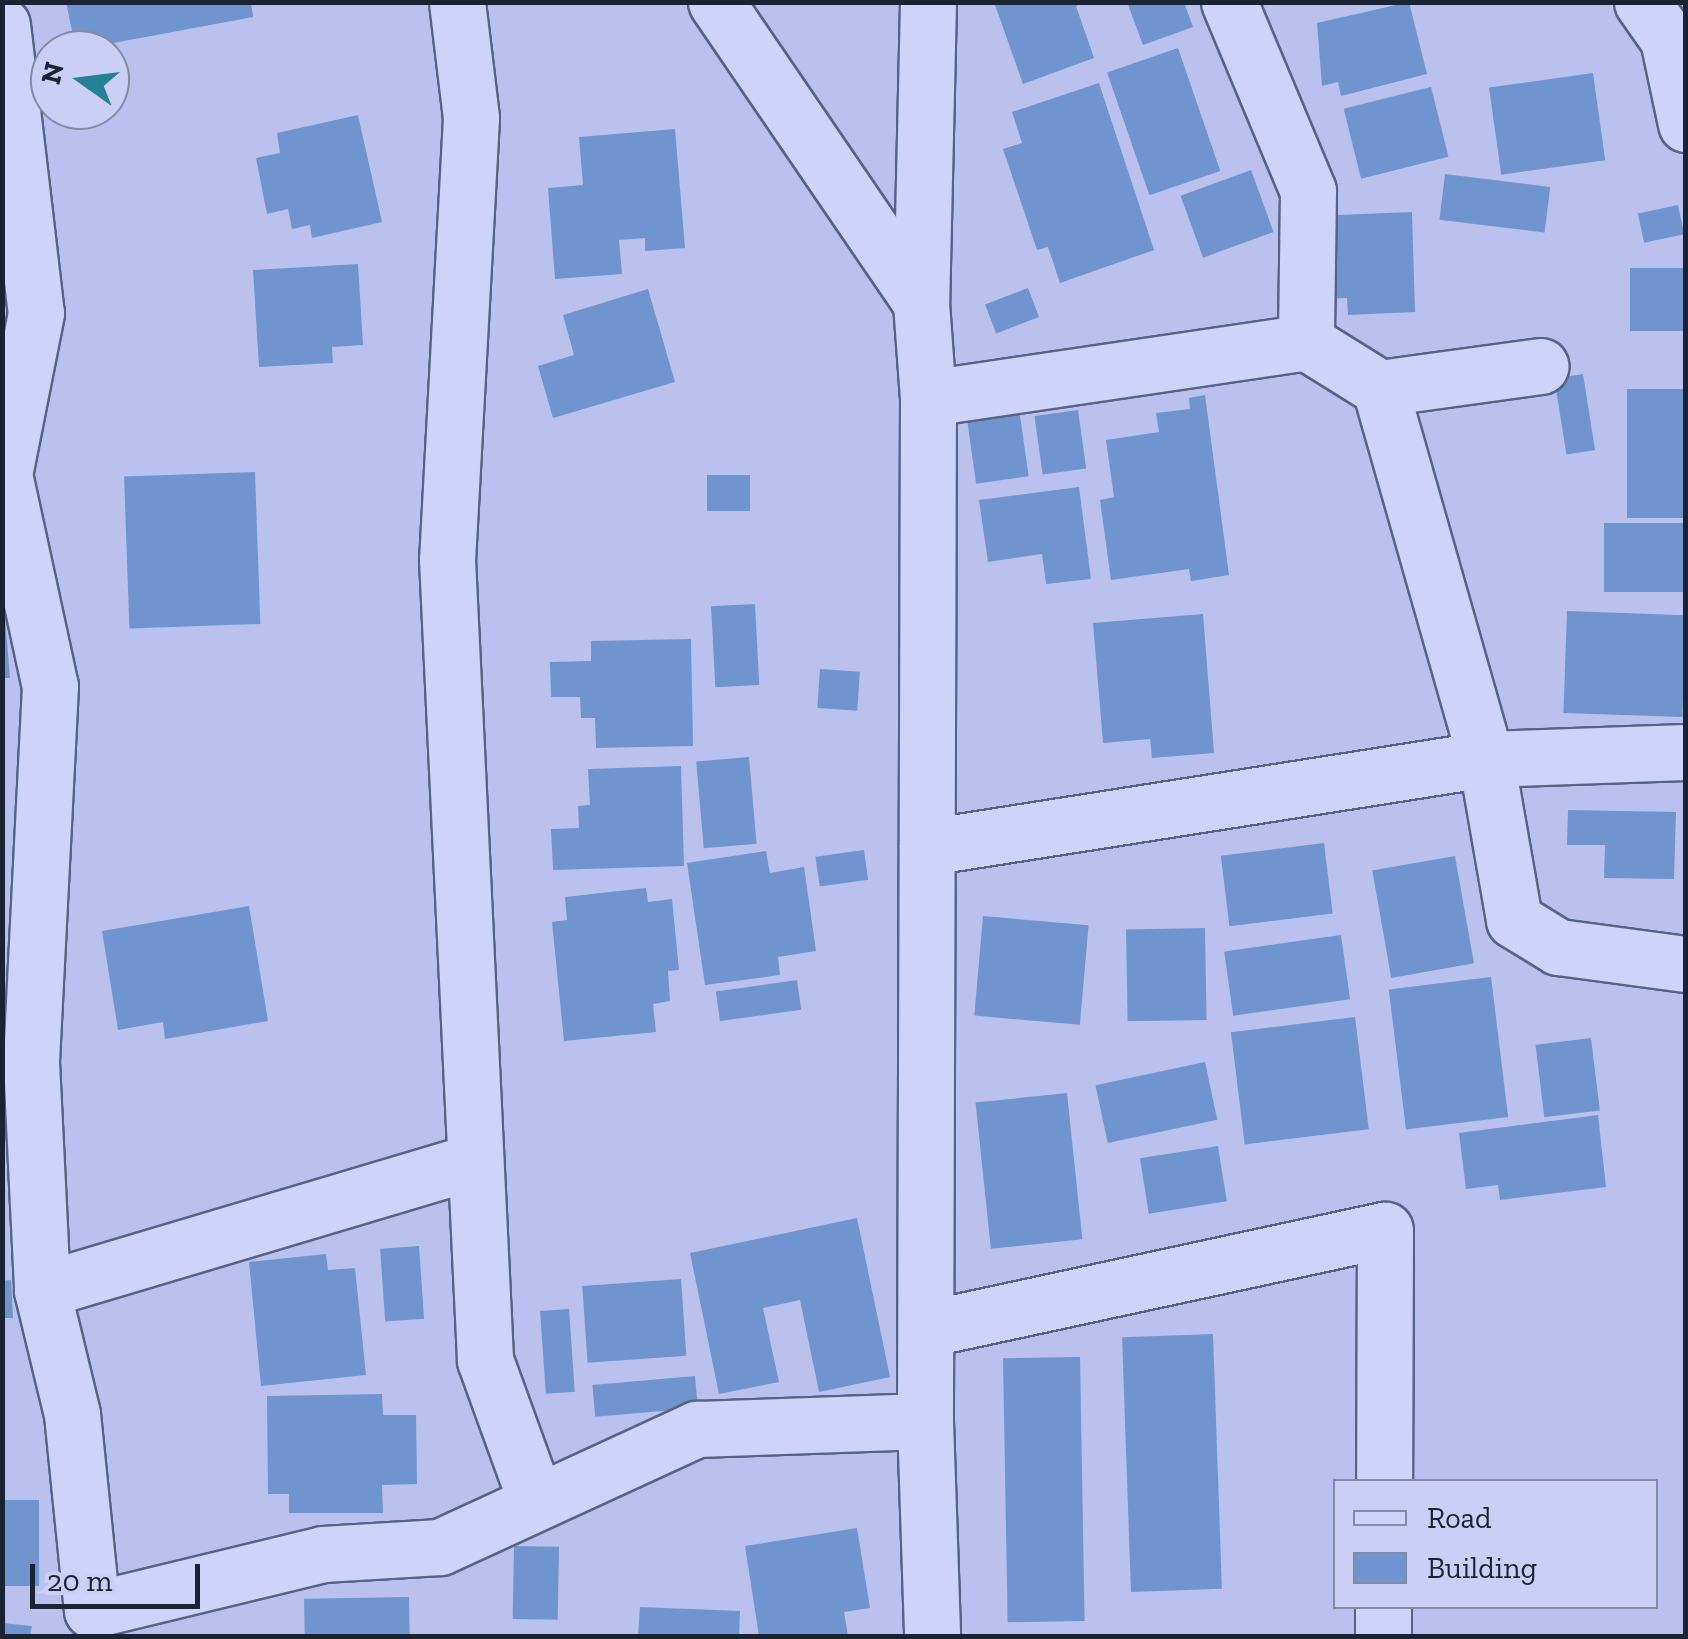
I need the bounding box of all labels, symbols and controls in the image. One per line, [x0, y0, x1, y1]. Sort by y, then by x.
north arrow [30, 30, 130, 130]
text: N [34, 59, 71, 87]
legend [1333, 1479, 1658, 1609]
text: Road [1427, 1500, 1492, 1536]
scale bar [35, 1544, 205, 1606]
text: Building [1427, 1550, 1537, 1586]
text: 20 m [47, 1563, 112, 1599]

